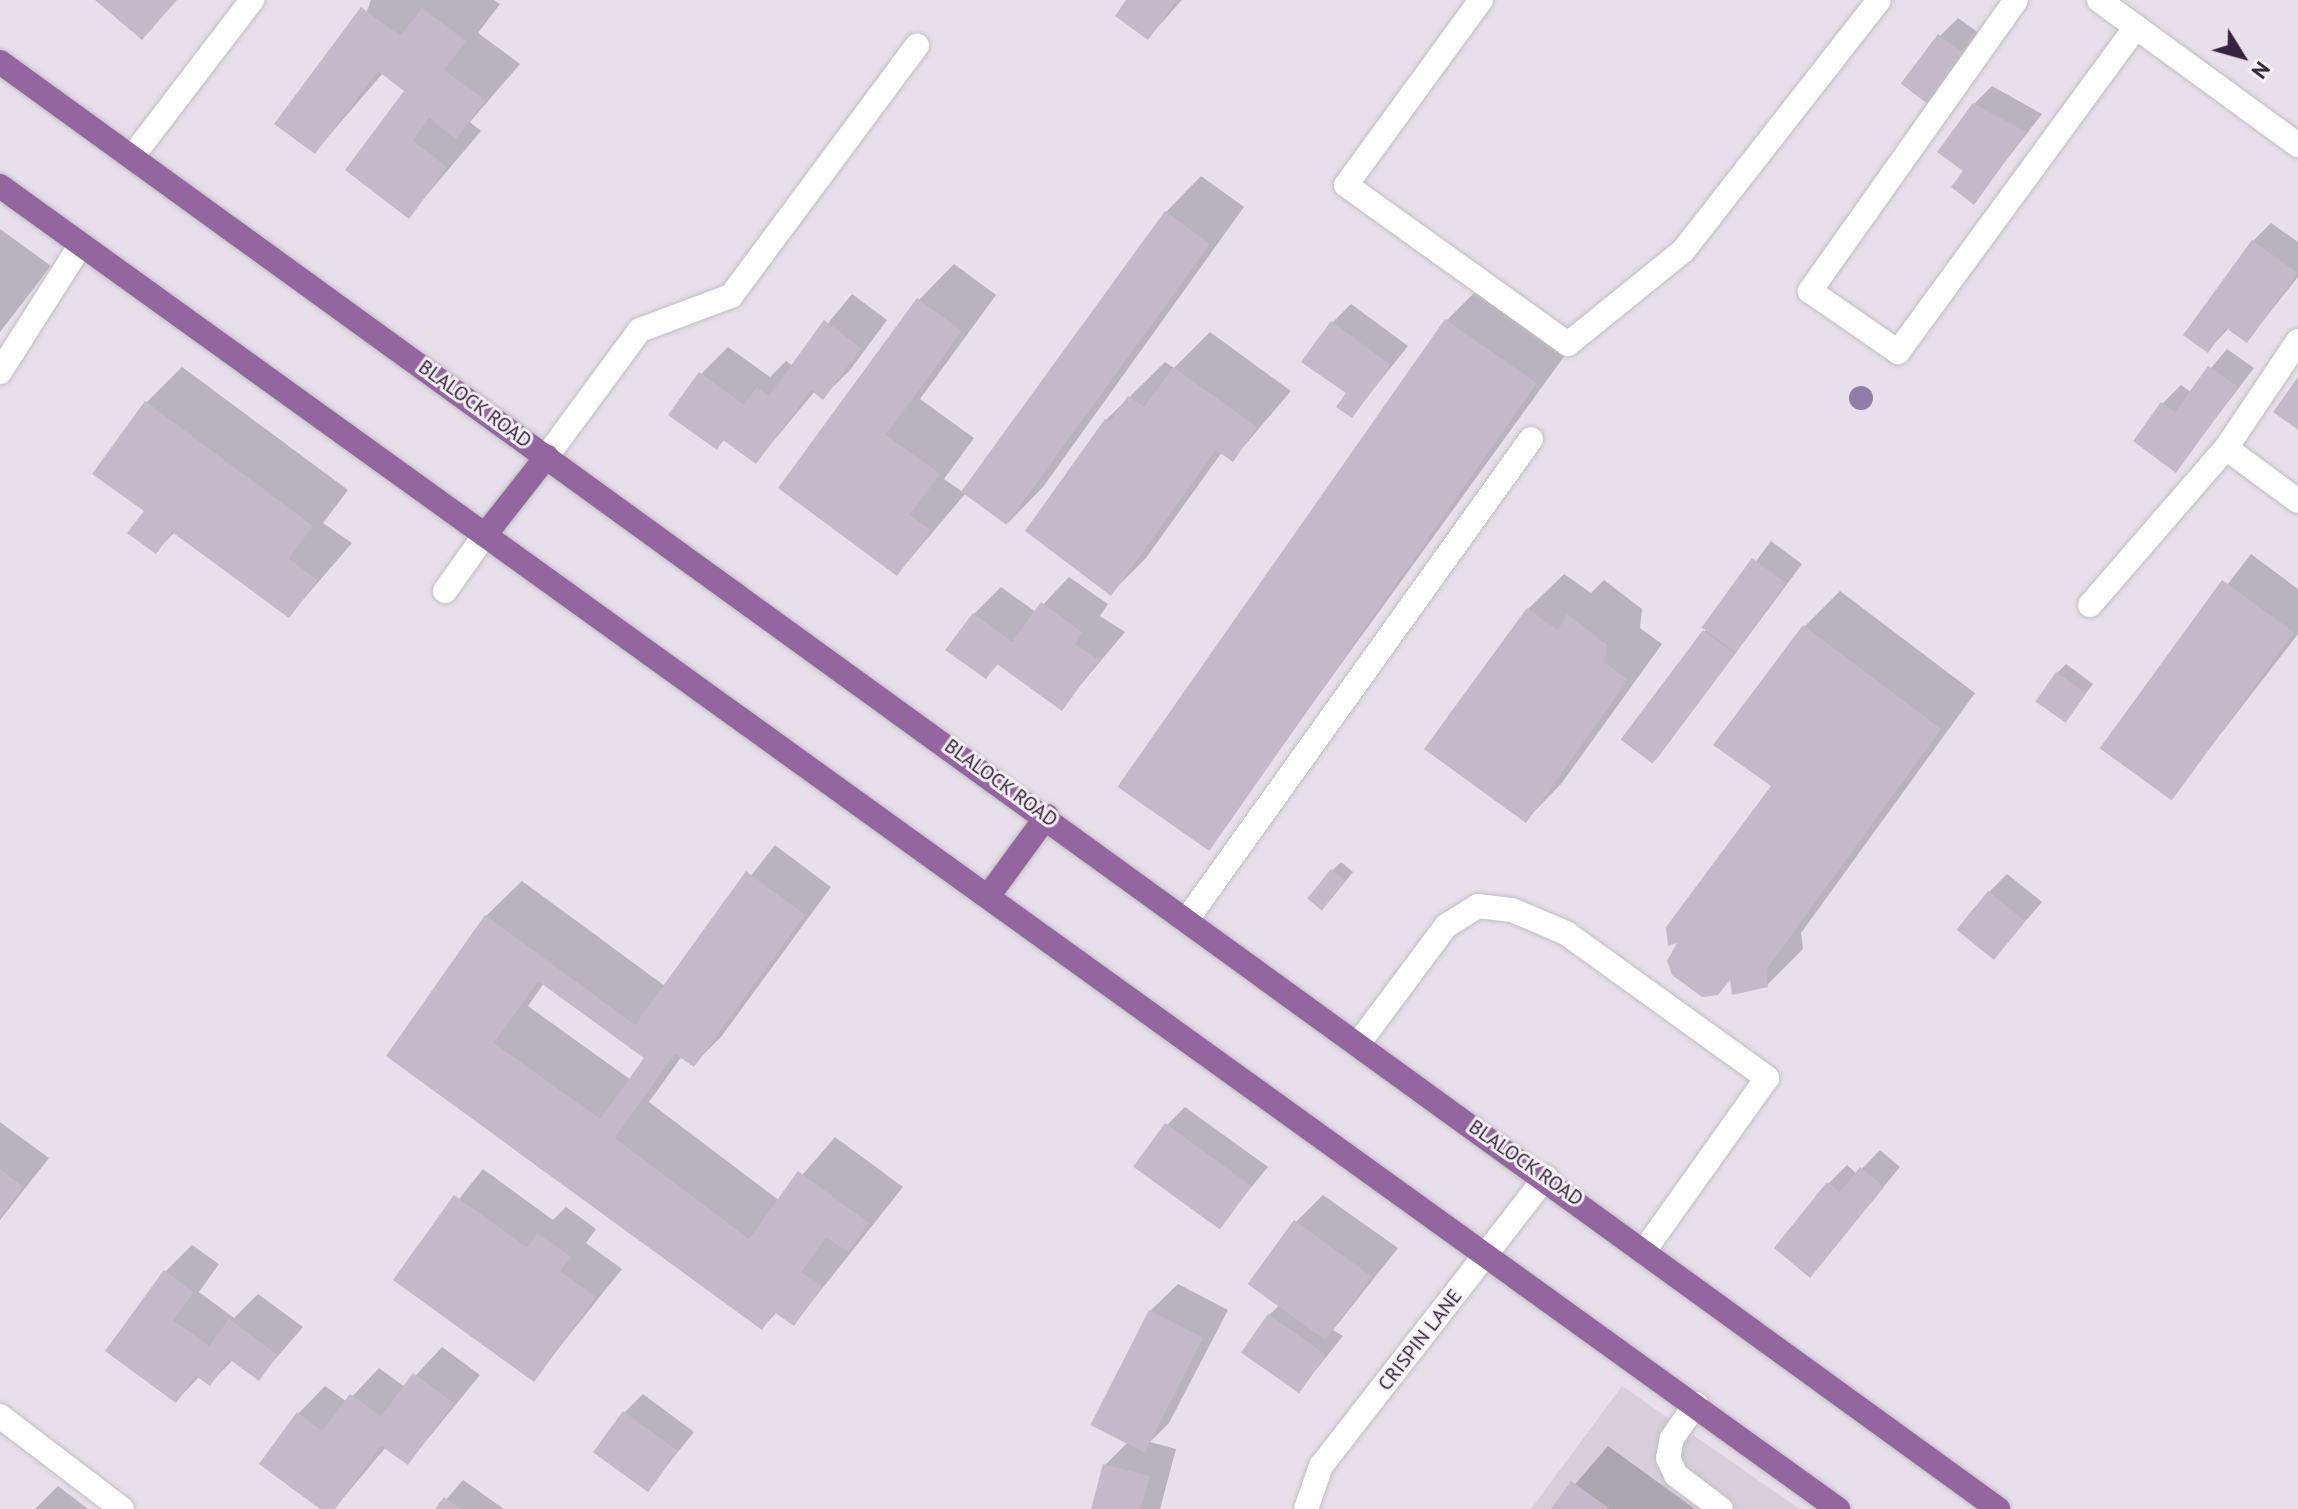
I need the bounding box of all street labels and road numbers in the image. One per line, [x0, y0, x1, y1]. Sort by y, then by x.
street label: BLALOCK ROAD [414, 355, 536, 453]
street label: BLALOCK ROAD [940, 734, 1062, 832]
street label: BLALOCK ROAD [1464, 1115, 1588, 1211]
street label: CRISPIN LANE [1373, 1285, 1467, 1395]

